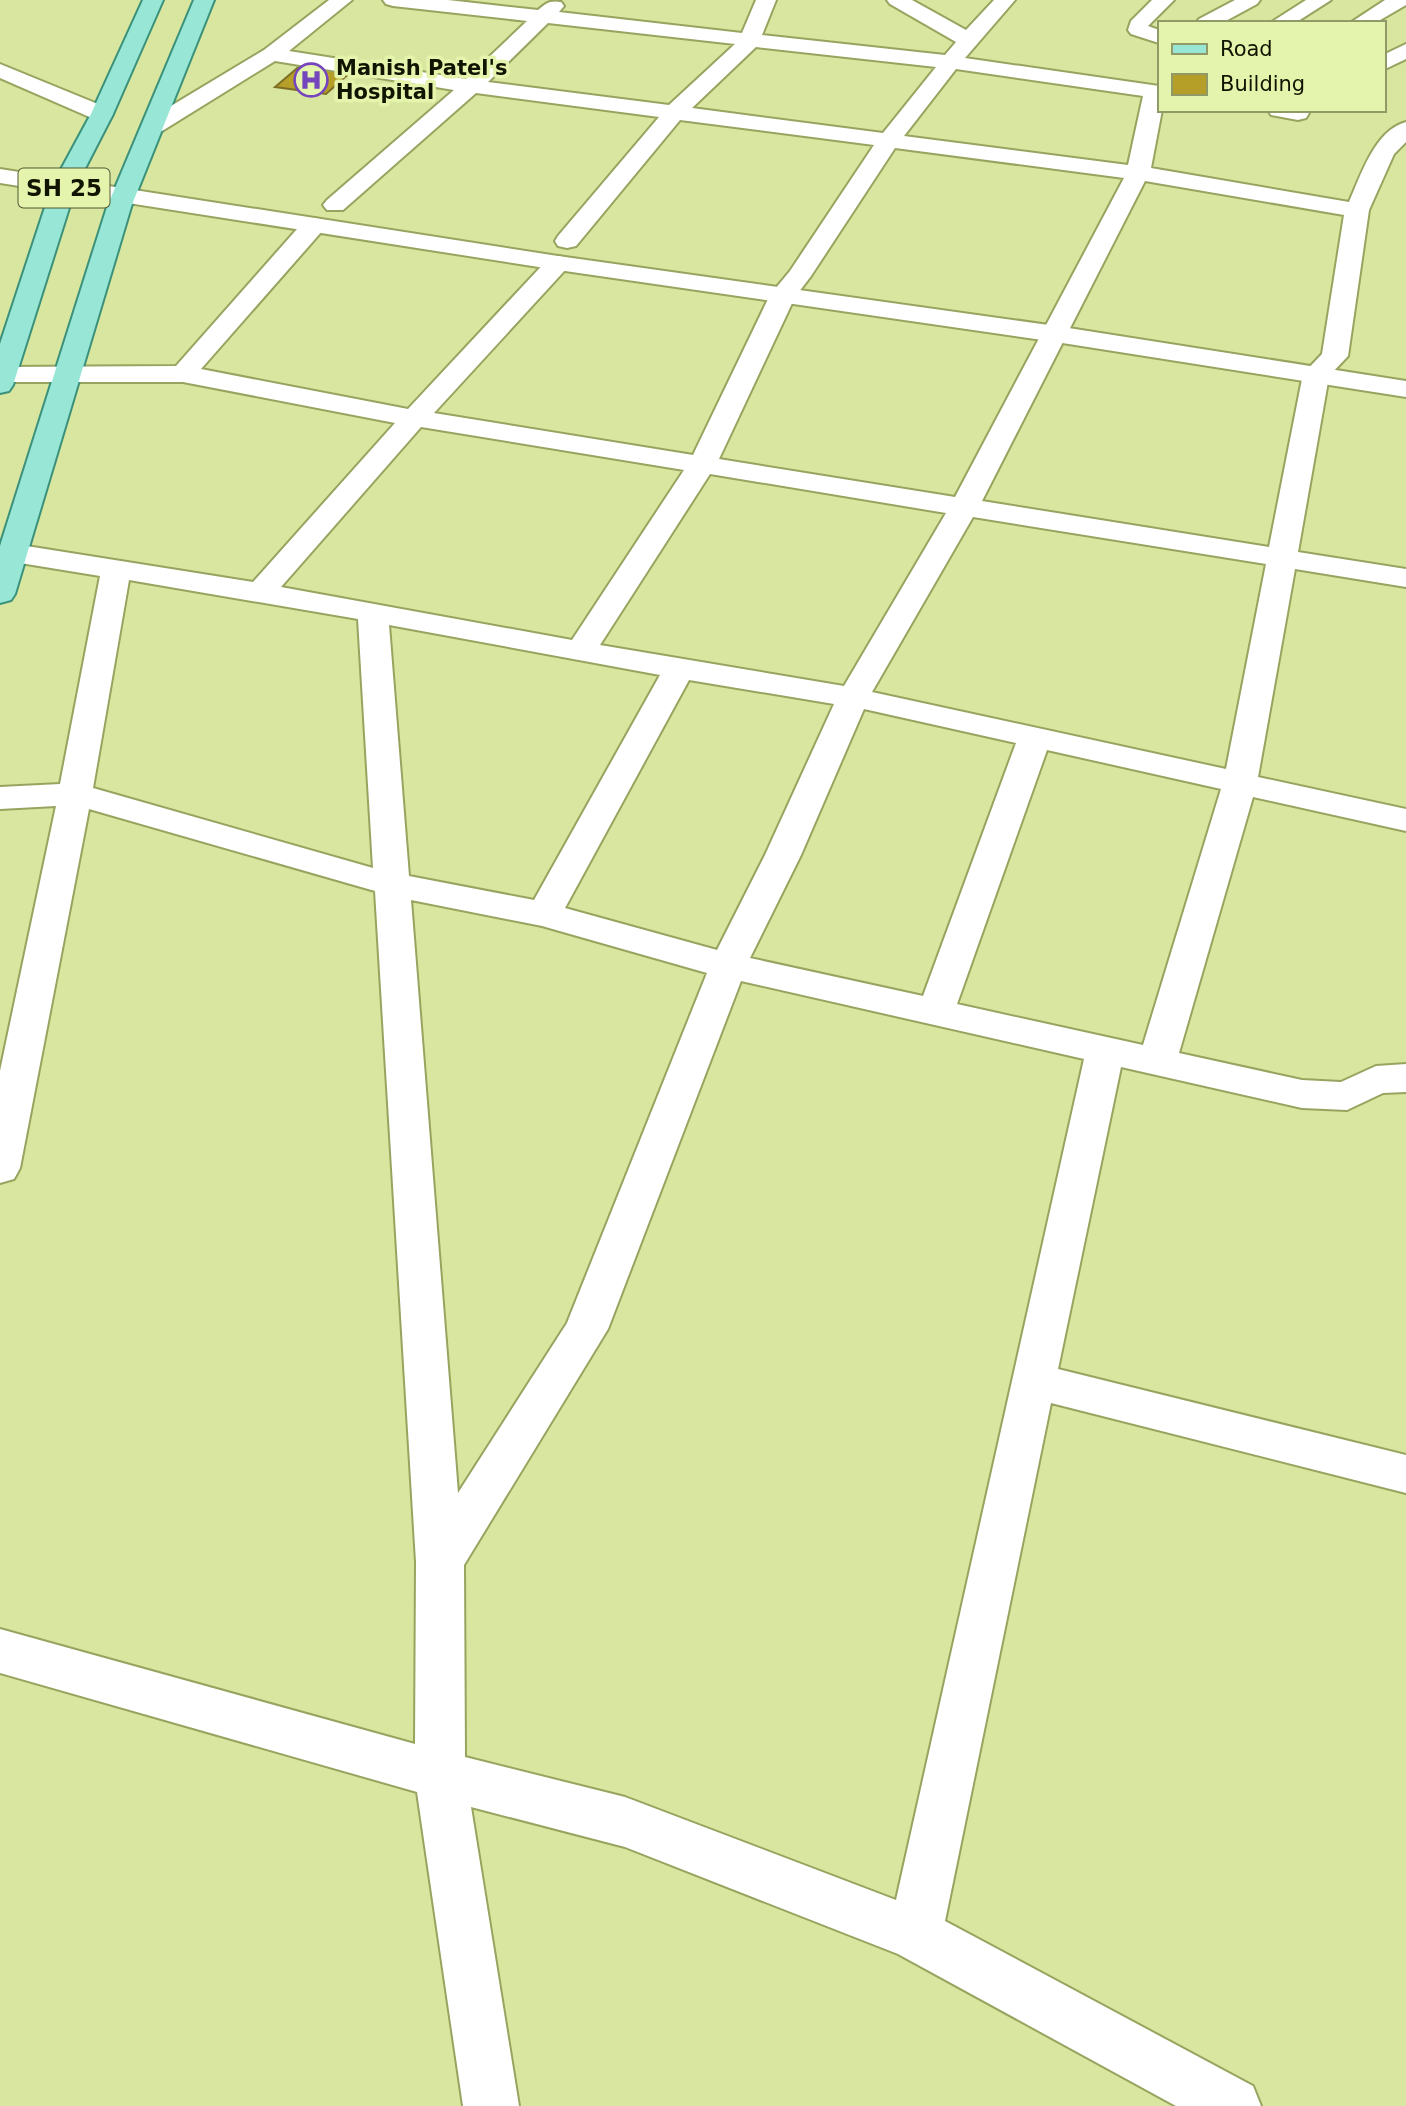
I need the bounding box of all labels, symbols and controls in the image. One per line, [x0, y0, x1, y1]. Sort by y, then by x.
legend [1158, 21, 1385, 112]
text: Road [1220, 37, 1273, 61]
place label: Manish Patel's Hospital [336, 56, 507, 104]
hospital icon: Manish Patel's Hospital [292, 61, 330, 99]
text: Building [1220, 72, 1305, 96]
road number: SH 25 [18, 168, 110, 208]

